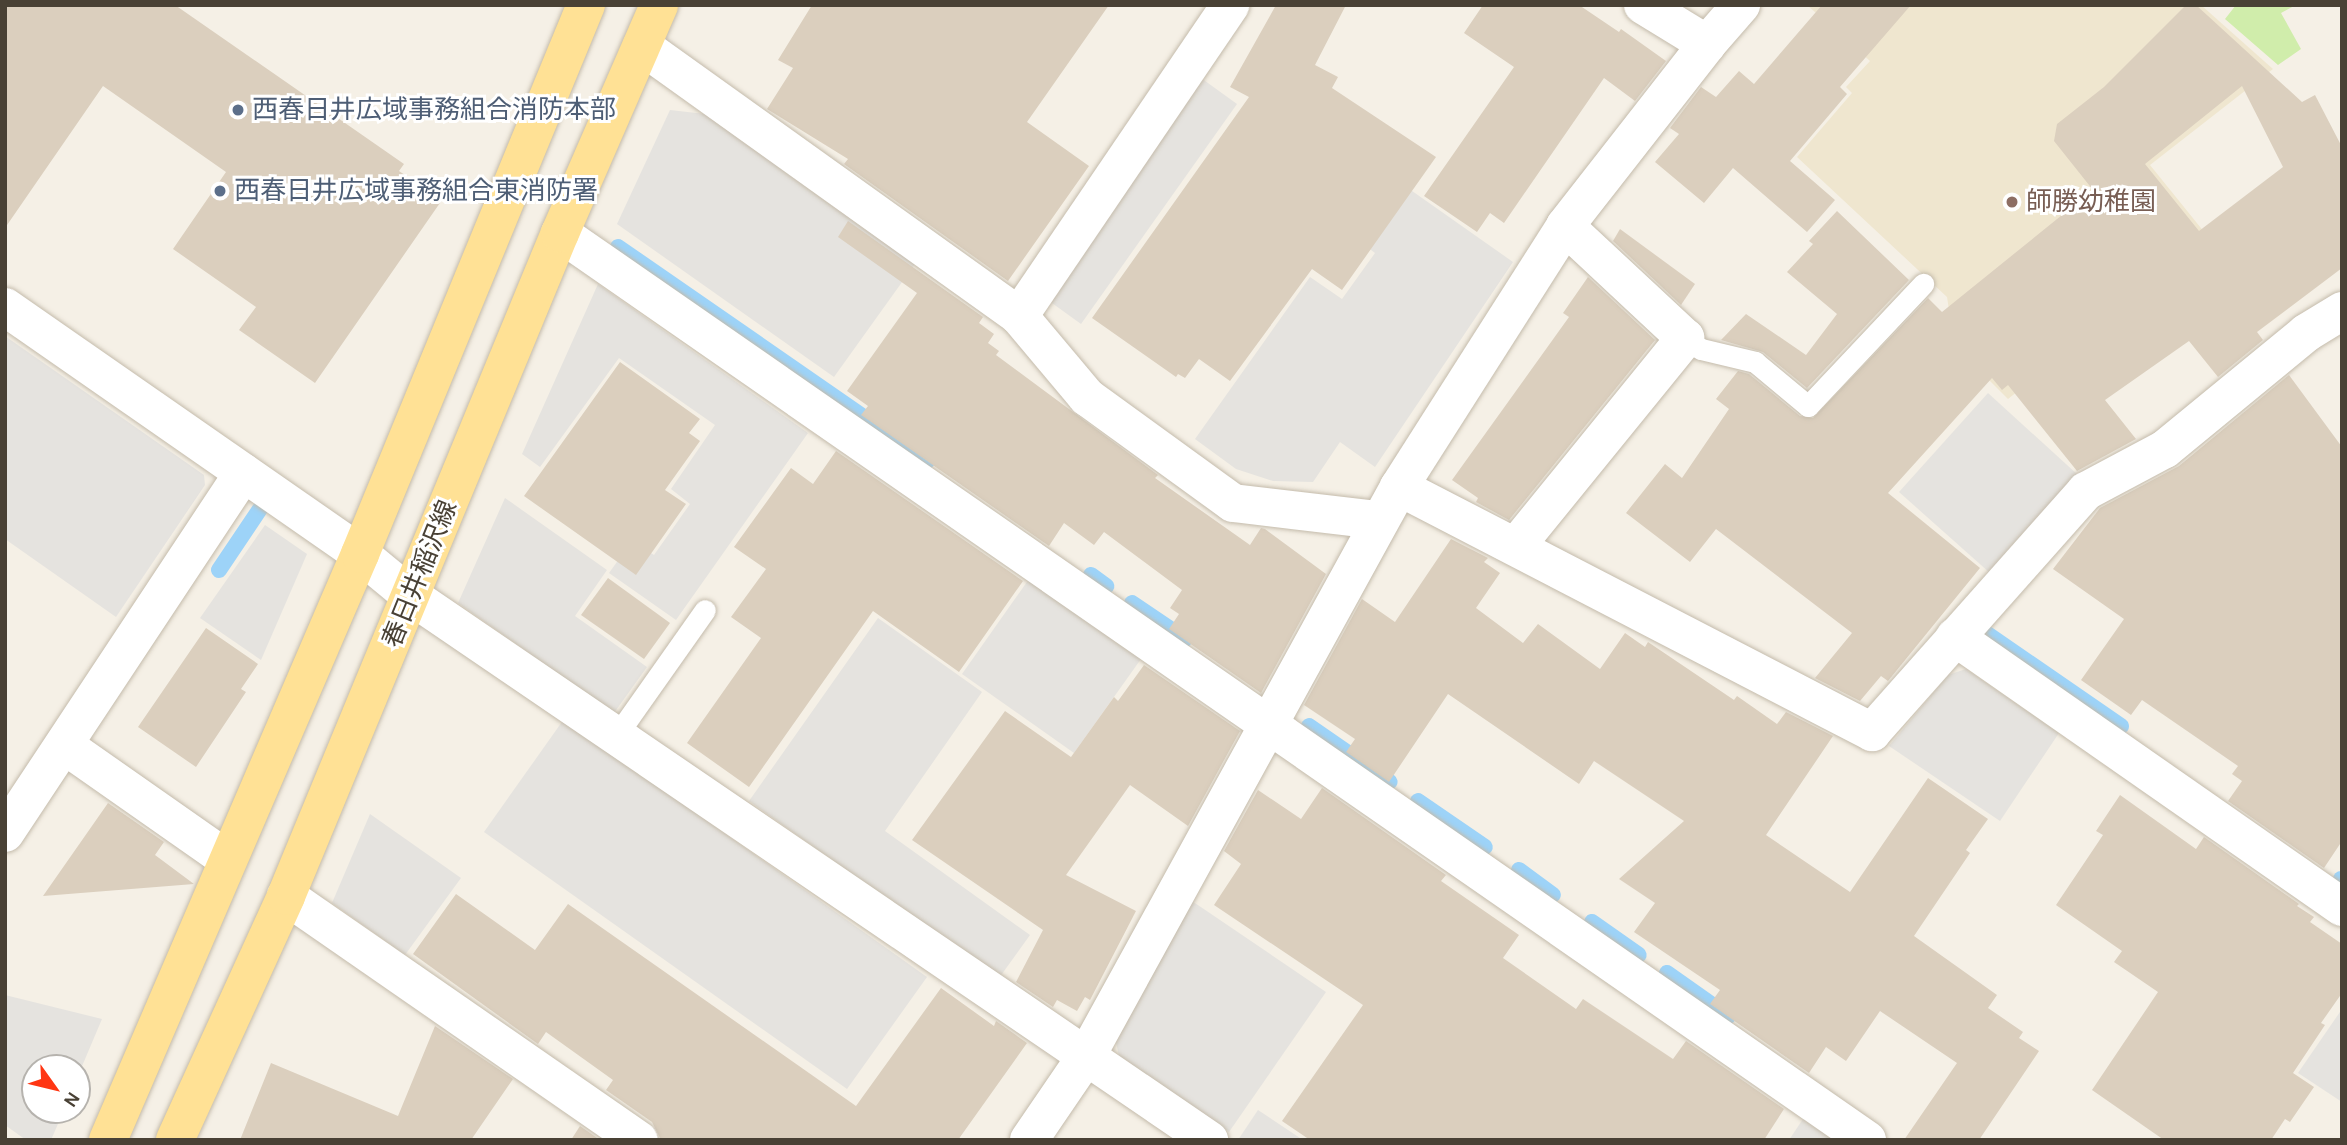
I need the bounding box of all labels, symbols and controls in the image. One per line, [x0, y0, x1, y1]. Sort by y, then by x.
place label: 西春日井広域事務組合消防本部 [252, 94, 616, 126]
marker: 西春日井広域事務組合消防本部 [230, 102, 246, 118]
place label: 西春日井広域事務組合東消防署 [234, 175, 598, 207]
marker: 西春日井広域事務組合東消防署 [212, 183, 228, 199]
place label: 師勝幼稚園 [2026, 186, 2156, 218]
marker: 師勝幼稚園 [2004, 194, 2020, 210]
street label: 春日井稲沢線 [376, 496, 464, 652]
north arrow [21, 1054, 91, 1124]
text: N [59, 1088, 85, 1111]

